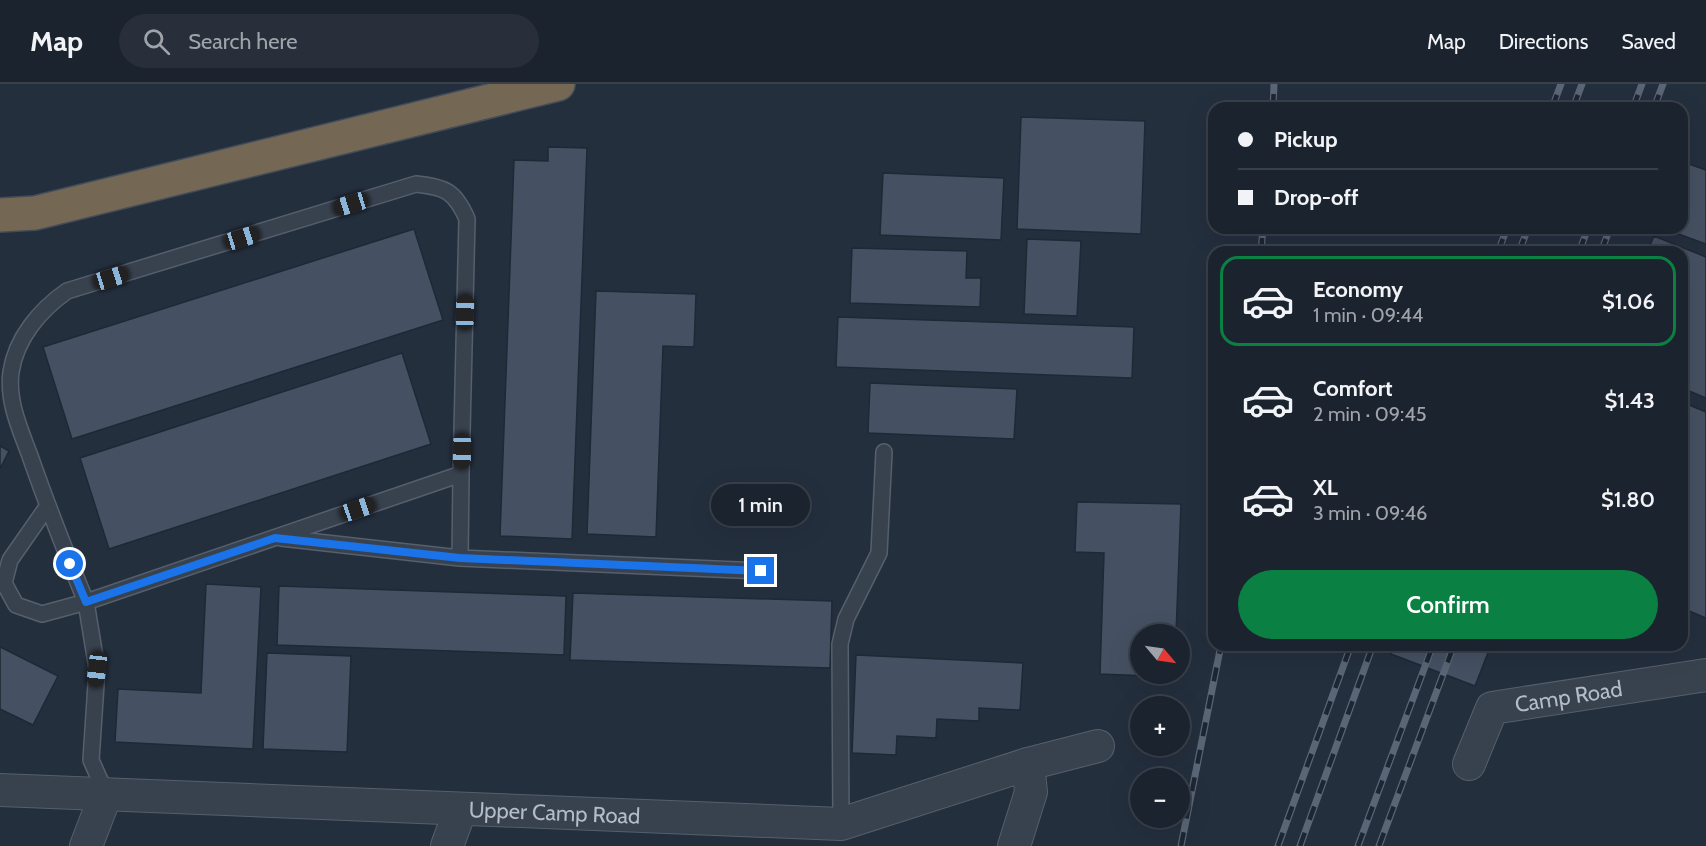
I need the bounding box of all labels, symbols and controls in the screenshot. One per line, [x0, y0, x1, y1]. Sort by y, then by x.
search box [119, 14, 539, 68]
text: Map [30, 24, 83, 58]
icon: search [140, 25, 173, 58]
text: Search here [188, 28, 297, 55]
text: Map [1427, 29, 1466, 54]
text: Directions [1499, 29, 1588, 54]
text: Saved [1621, 29, 1676, 54]
text: Pickup [1274, 126, 1338, 153]
text: Drop-off [1274, 184, 1358, 211]
car [331, 190, 371, 218]
car [222, 224, 262, 252]
car [91, 264, 131, 292]
icon: car [1241, 274, 1295, 328]
text: Economy [1313, 276, 1403, 303]
text: $1.06 [1602, 288, 1655, 315]
car [456, 294, 474, 330]
text: 1 min · 09:44 [1313, 303, 1423, 327]
icon: car [1241, 373, 1295, 427]
text: Comfort [1313, 375, 1392, 402]
text: $1.43 [1604, 387, 1655, 414]
text: 2 min · 09:45 [1313, 402, 1427, 426]
car [453, 433, 471, 469]
icon: car [1241, 472, 1295, 526]
text: XL [1313, 474, 1338, 501]
callout: 1 min [712, 484, 810, 526]
text: $1.80 [1601, 486, 1655, 513]
text: 1 min [738, 493, 783, 517]
car [338, 495, 378, 523]
text: 3 min · 09:46 [1313, 501, 1427, 525]
route start [56, 550, 83, 577]
route end [747, 557, 774, 584]
button: Confirm [1238, 570, 1658, 639]
north arrow [1130, 624, 1190, 684]
map controls [1130, 624, 1190, 828]
car [86, 650, 108, 688]
street label: Camp Road [1513, 675, 1624, 718]
button: + [1130, 696, 1190, 756]
button: − [1130, 768, 1190, 828]
street label: Upper Camp Road [468, 795, 641, 829]

